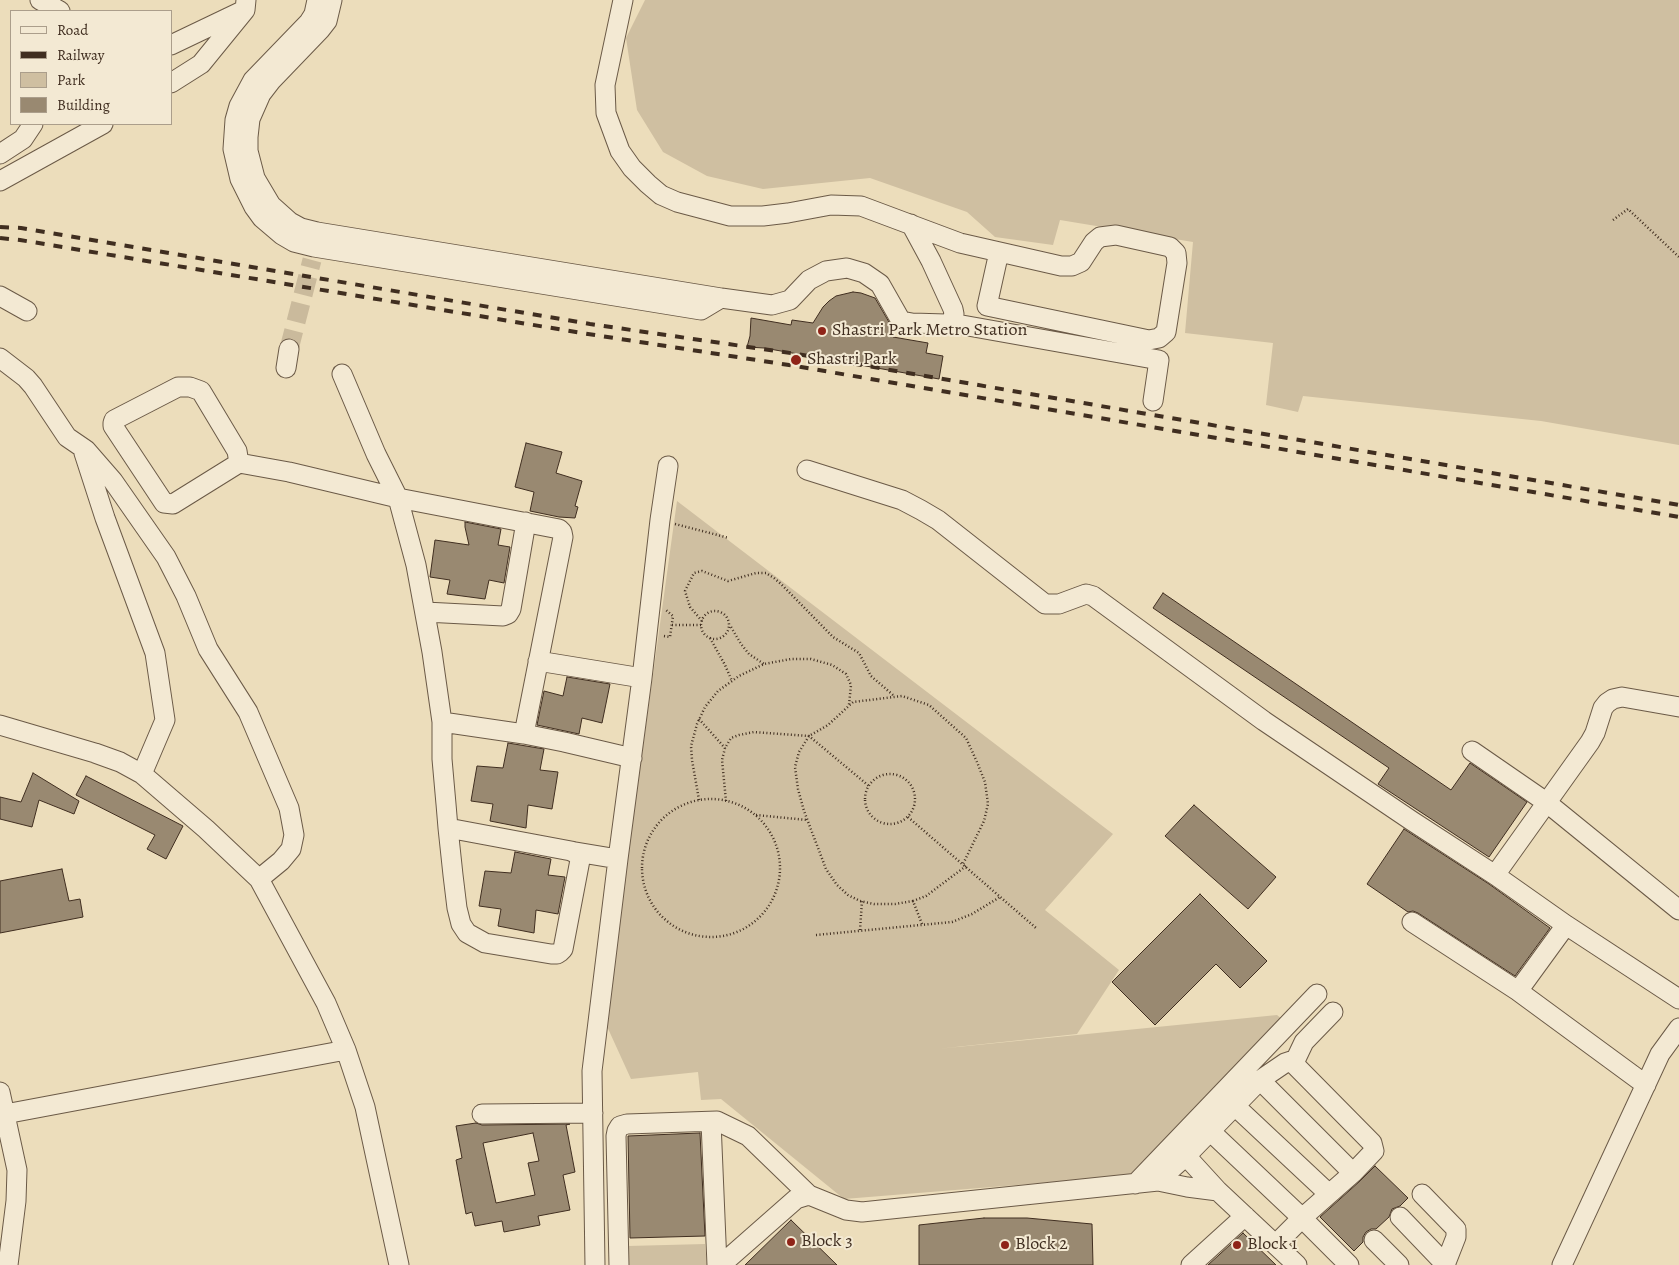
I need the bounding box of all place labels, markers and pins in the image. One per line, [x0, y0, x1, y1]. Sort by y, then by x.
place label: Shastri Park Metro Station [832, 320, 1027, 342]
marker: Shastri Park Metro Station [816, 325, 828, 337]
place label: Shastri Park [807, 349, 897, 371]
marker: Shastri Park [789, 353, 803, 367]
place label: Block 3 [801, 1231, 853, 1253]
place label: Block 2 [1015, 1234, 1068, 1256]
place label: Block 1 [1247, 1234, 1297, 1256]
marker: Block 3 [785, 1236, 797, 1248]
marker: Block 2 [999, 1239, 1011, 1251]
marker: Block 1 [1231, 1239, 1243, 1251]

